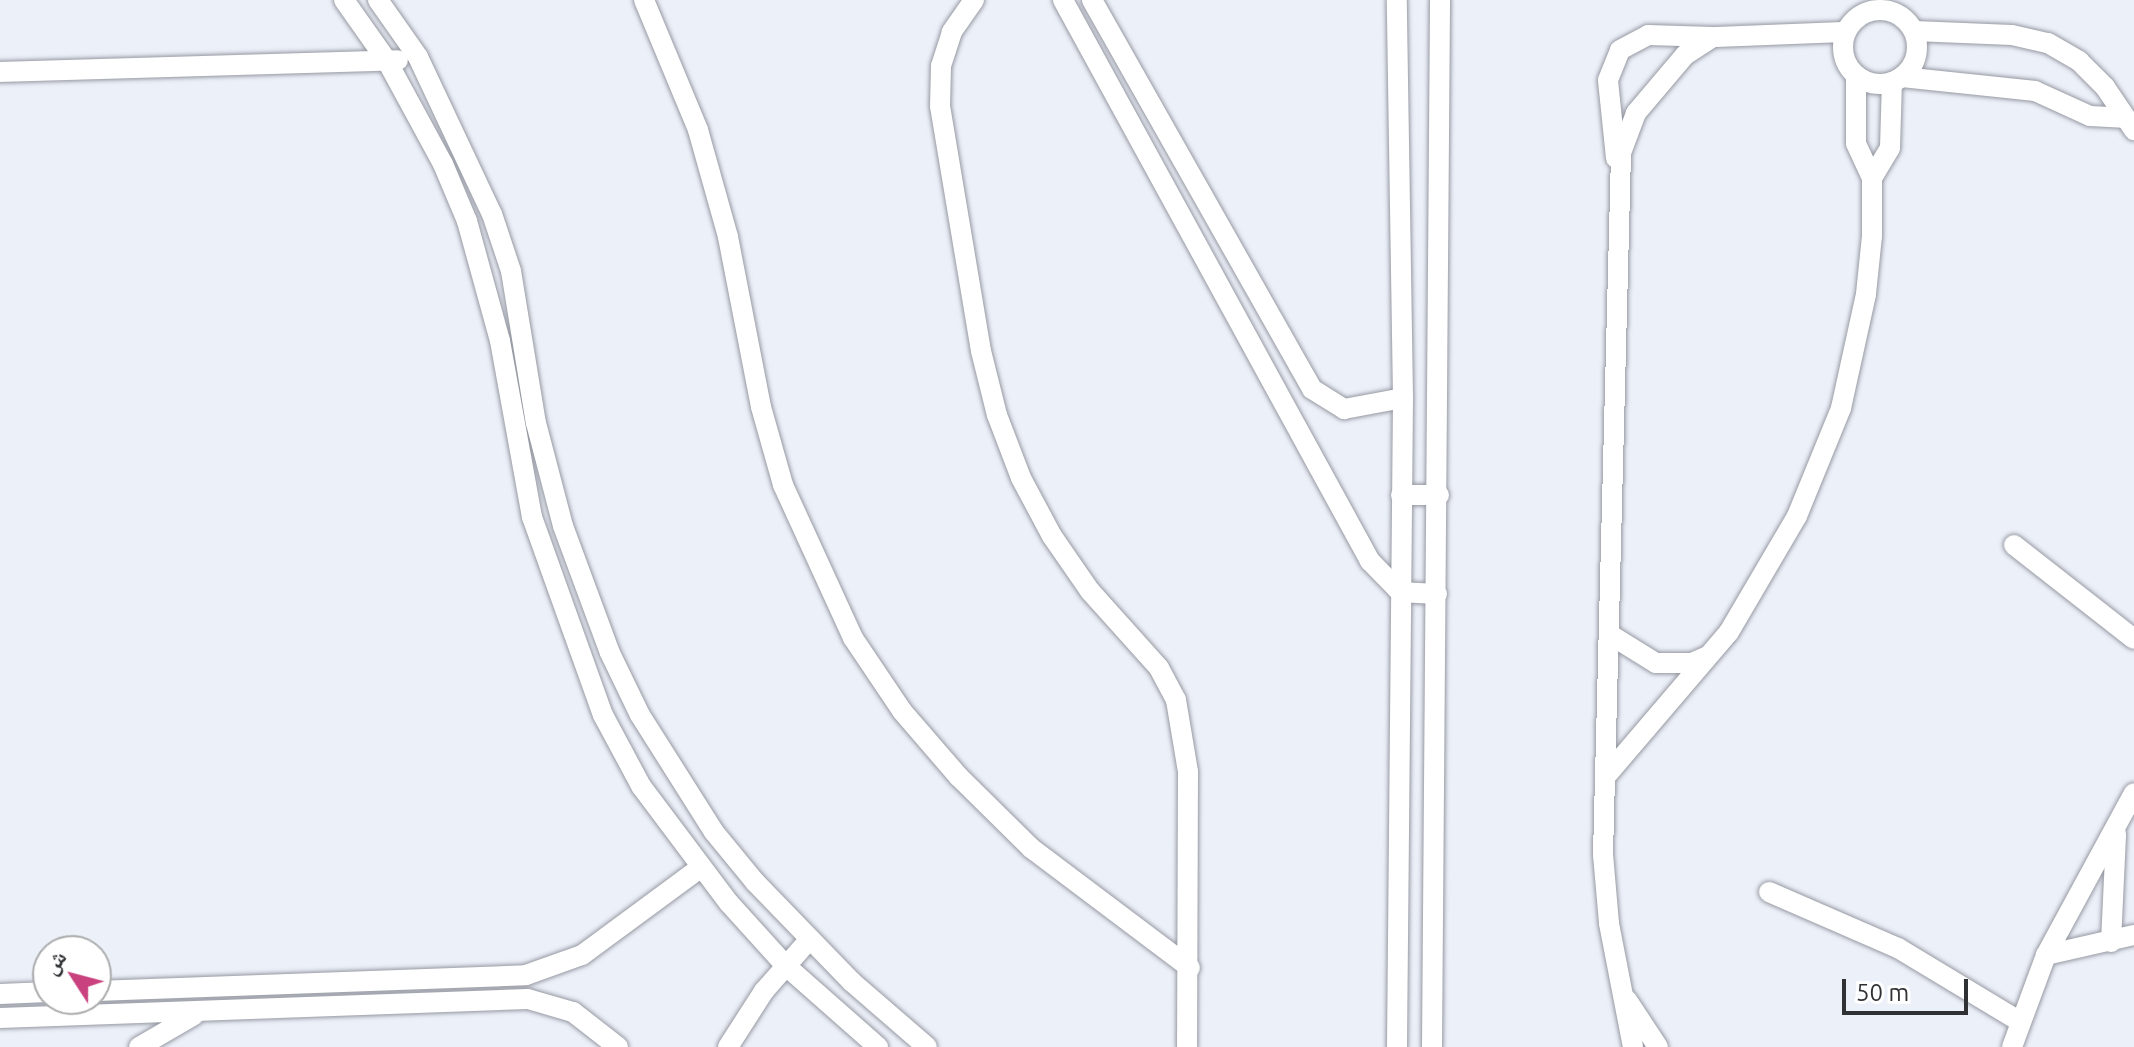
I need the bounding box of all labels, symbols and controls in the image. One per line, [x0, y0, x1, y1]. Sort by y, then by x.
north arrow [32, 935, 112, 1015]
text: ش [37, 945, 71, 979]
scale bar [1846, 963, 1972, 1013]
text: 50 m [1856, 979, 1909, 1006]

